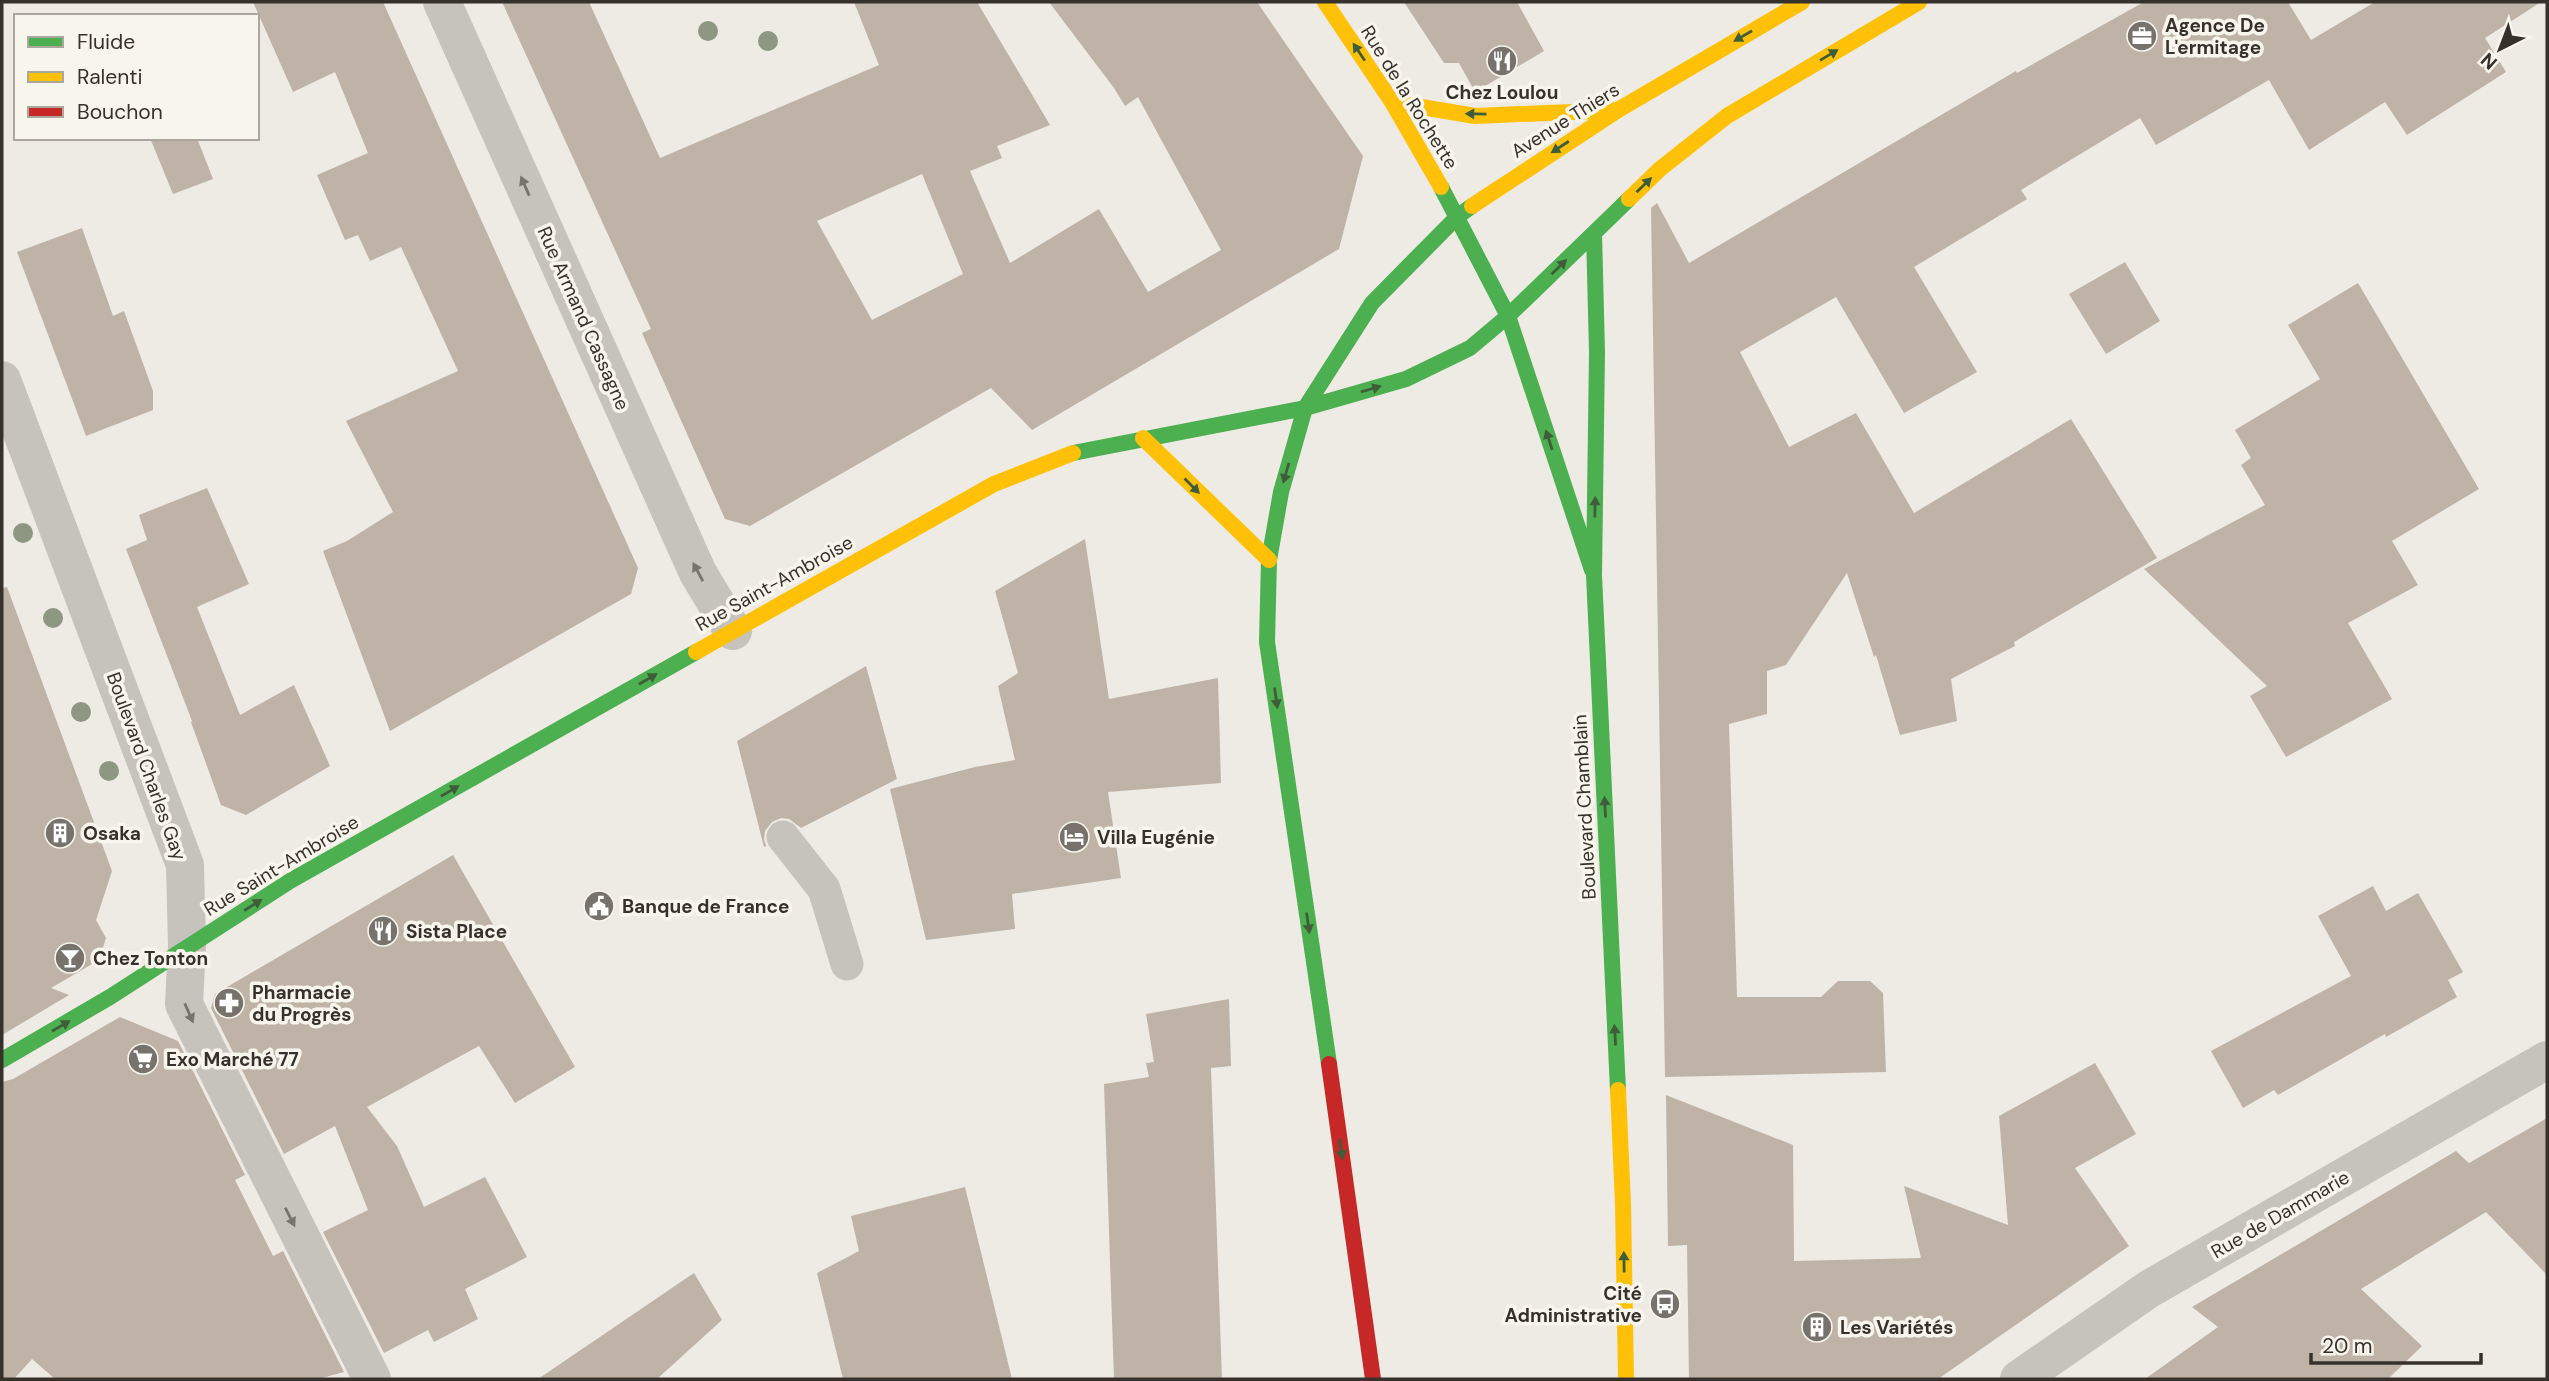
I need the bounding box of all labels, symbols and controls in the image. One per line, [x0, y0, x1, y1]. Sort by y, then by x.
place label: Agence De L'ermitage [2165, 13, 2265, 60]
legend [14, 14, 259, 140]
north arrow [2465, 14, 2535, 84]
office icon: Agence De L'ermitage [2125, 19, 2159, 53]
street label: Rue de la Rochette [1355, 21, 1464, 174]
text: Fluide [77, 28, 135, 56]
one-way arrow [1734, 30, 1753, 43]
one-way arrow [1352, 43, 1366, 61]
restaurant icon: Chez Loulou [1485, 44, 1519, 78]
text: N [2475, 47, 2502, 75]
one-way arrow [1820, 49, 1839, 61]
text: Ralenti [77, 63, 143, 91]
street label: Avenue Thiers [1506, 77, 1624, 164]
place label: Chez Loulou [1446, 80, 1558, 105]
text: Bouchon [77, 98, 163, 126]
one-way arrow [1465, 108, 1487, 120]
one-way arrow [1551, 140, 1570, 153]
one-way arrow [519, 176, 531, 196]
one-way arrow [1635, 177, 1652, 194]
street label: Rue Armand Cassagne [532, 222, 635, 414]
one-way arrow [1550, 260, 1567, 276]
one-way arrow [1360, 383, 1382, 394]
one-way arrow [1543, 430, 1554, 451]
one-way arrow [1281, 463, 1291, 484]
one-way arrow [1183, 477, 1200, 493]
one-way arrow [1589, 495, 1601, 517]
street label: Rue Saint-Ambroise [691, 530, 857, 637]
one-way arrow [693, 562, 704, 582]
street label: Boulevard Charles Gay [101, 669, 192, 864]
one-way arrow [639, 673, 658, 685]
one-way arrow [1270, 687, 1281, 709]
street label: Boulevard Chamblain [1567, 714, 1602, 900]
one-way arrow [441, 785, 460, 797]
one-way arrow [1599, 796, 1610, 818]
street label: Rue Saint-Ambroise [199, 809, 363, 922]
building icon: Osaka [43, 816, 77, 850]
hotel icon: Villa Eugénie [1057, 820, 1091, 854]
place label: Osaka [83, 821, 141, 846]
place label: Villa Eugénie [1097, 825, 1215, 850]
public building icon: Banque de France [582, 889, 616, 923]
place label: Banque de France [622, 894, 790, 919]
one-way arrow [244, 898, 263, 911]
one-way arrow [1303, 913, 1314, 935]
restaurant icon: Sista Place [366, 914, 400, 948]
place label: Sista Place [406, 919, 507, 944]
bar icon: Chez Tonton [53, 941, 87, 975]
place label: Chez Tonton [93, 946, 208, 971]
place label: Pharmacie du Progrès [252, 980, 352, 1027]
pharmacy icon: Pharmacie du Progrès [212, 986, 246, 1020]
one-way arrow [183, 1003, 195, 1023]
one-way arrow [51, 1019, 70, 1032]
one-way arrow [1610, 1023, 1621, 1045]
supermarket icon: Exo Marché 77 [126, 1042, 160, 1076]
place label: Exo Marché 77 [166, 1047, 299, 1072]
one-way arrow [1336, 1138, 1347, 1160]
street label: Rue de Dammarie [2207, 1165, 2354, 1264]
one-way arrow [284, 1207, 296, 1227]
one-way arrow [1618, 1251, 1629, 1273]
place label: Cité Administrative [1504, 1281, 1642, 1328]
bus stop icon: Cité Administrative [1648, 1287, 1682, 1321]
building icon: Les Variétés [1800, 1310, 1834, 1344]
place label: Les Variétés [1840, 1315, 1953, 1340]
scale bar [2311, 1322, 2481, 1366]
text: 20 m [2322, 1332, 2373, 1360]

